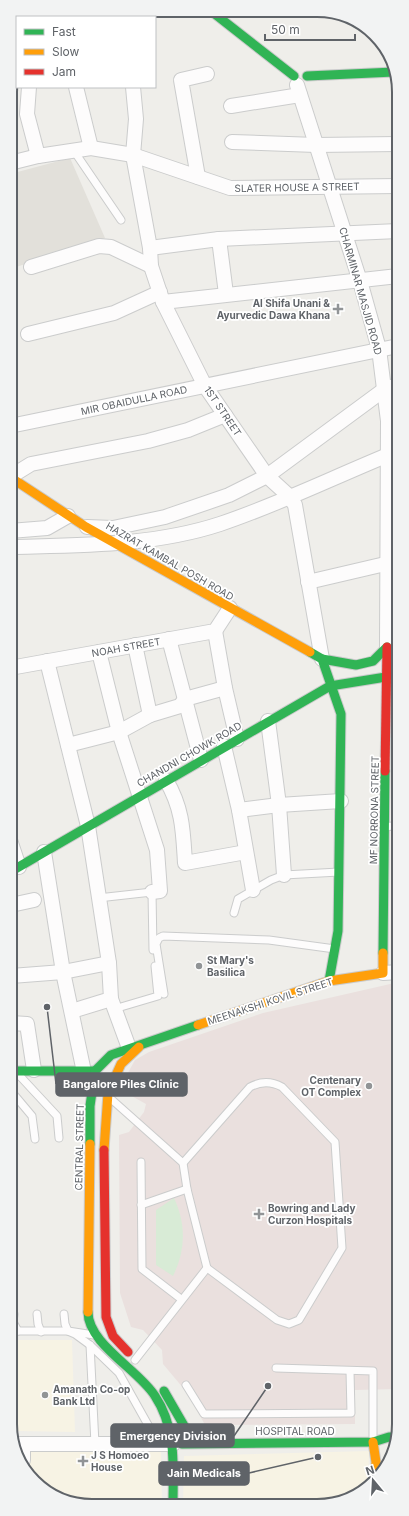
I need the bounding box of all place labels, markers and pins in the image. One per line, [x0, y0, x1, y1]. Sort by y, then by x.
place label: Al Shifa Unani & Ayurvedic Dawa Khana [217, 297, 330, 322]
marker: Al Shifa Unani & Ayurvedic Dawa Khana [333, 304, 343, 314]
place label: St Mary's Basilica [207, 954, 254, 978]
marker: St Mary's Basilica [194, 961, 204, 971]
callout: Bangalore Piles Clinic [56, 1073, 187, 1096]
place label: Centenary OT Complex [301, 1074, 361, 1098]
marker: Centenary OT Complex [364, 1081, 374, 1091]
place label: Bowring and Lady Curzon Hospitals [268, 1202, 355, 1226]
marker: Bowring and Lady Curzon Hospitals [253, 1208, 265, 1220]
place label: Amanath Co-op Bank Ltd [53, 1383, 130, 1407]
marker: Amanath Co-op Bank Ltd [40, 1390, 50, 1400]
callout: Emergency Division [111, 1424, 234, 1447]
place label: J S Homoeo House [91, 1449, 149, 1473]
marker: J S Homoeo House [78, 1456, 88, 1466]
callout: Jain Medicals [159, 1462, 249, 1485]

